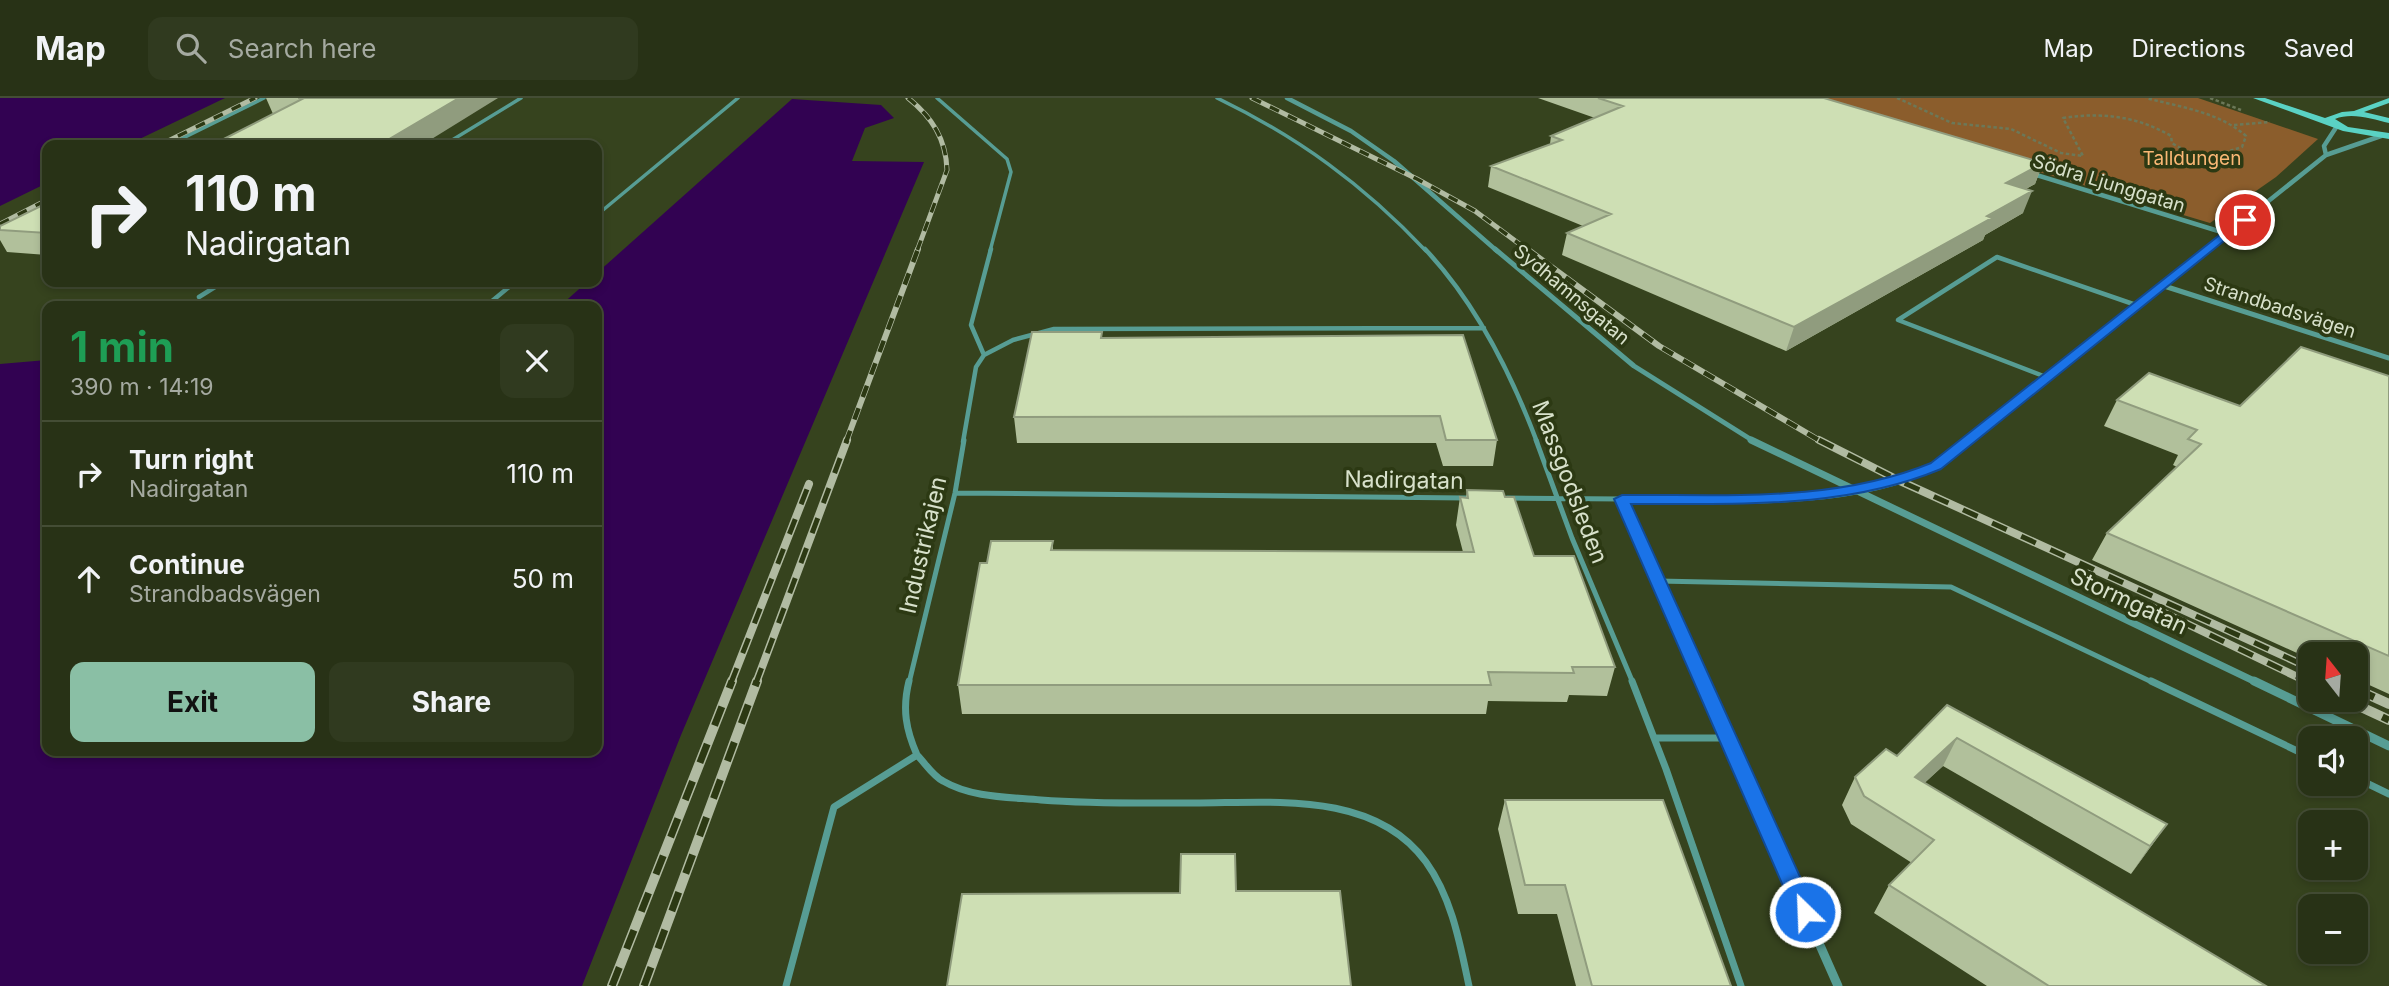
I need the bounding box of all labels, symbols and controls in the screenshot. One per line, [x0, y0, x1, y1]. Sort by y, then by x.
search box [148, 17, 638, 80]
text: Map [35, 28, 106, 68]
icon: search [172, 29, 210, 67]
text: Search here [228, 33, 376, 64]
text: Map [2044, 34, 2093, 63]
text: Directions [2131, 34, 2246, 63]
text: Saved [2284, 34, 2354, 63]
park label: Talldungen [2143, 147, 2241, 170]
street label: Södra Ljunggatan [2030, 149, 2188, 218]
text: 110 m [185, 164, 317, 223]
icon: right [70, 168, 161, 259]
pin [2215, 190, 2275, 250]
icon: arrive [2226, 201, 2264, 239]
text: Nadirgatan [185, 224, 351, 263]
street label: Sydhamnsgatan [1509, 239, 1634, 350]
street label: Strandbadsvägen [2201, 272, 2359, 343]
text: 1 min [70, 321, 174, 372]
button: close [500, 324, 574, 398]
text: 390 m · 14:19 [70, 373, 214, 401]
street label: Massgodsleden [1526, 397, 1614, 567]
text: Turn right [129, 444, 254, 475]
icon: right [70, 455, 108, 493]
text: 110 m [506, 458, 574, 489]
street label: Nadirgatan [1344, 465, 1464, 495]
street label: Industrikajen [894, 474, 952, 616]
text: Nadirgatan [129, 475, 248, 503]
text: Continue [129, 549, 245, 580]
icon: ahead [70, 560, 108, 598]
street label: Stormgatan [2066, 562, 2192, 640]
text: 50 m [512, 563, 574, 594]
text: Strandbadsvägen [129, 580, 321, 608]
north arrow [2298, 642, 2368, 712]
map controls [2298, 642, 2368, 964]
button: Exit [70, 662, 315, 742]
button: Share [329, 662, 574, 742]
button: sound [2298, 726, 2368, 796]
button: + [2298, 810, 2368, 880]
position arrow [1768, 875, 1842, 949]
button: − [2298, 894, 2368, 964]

